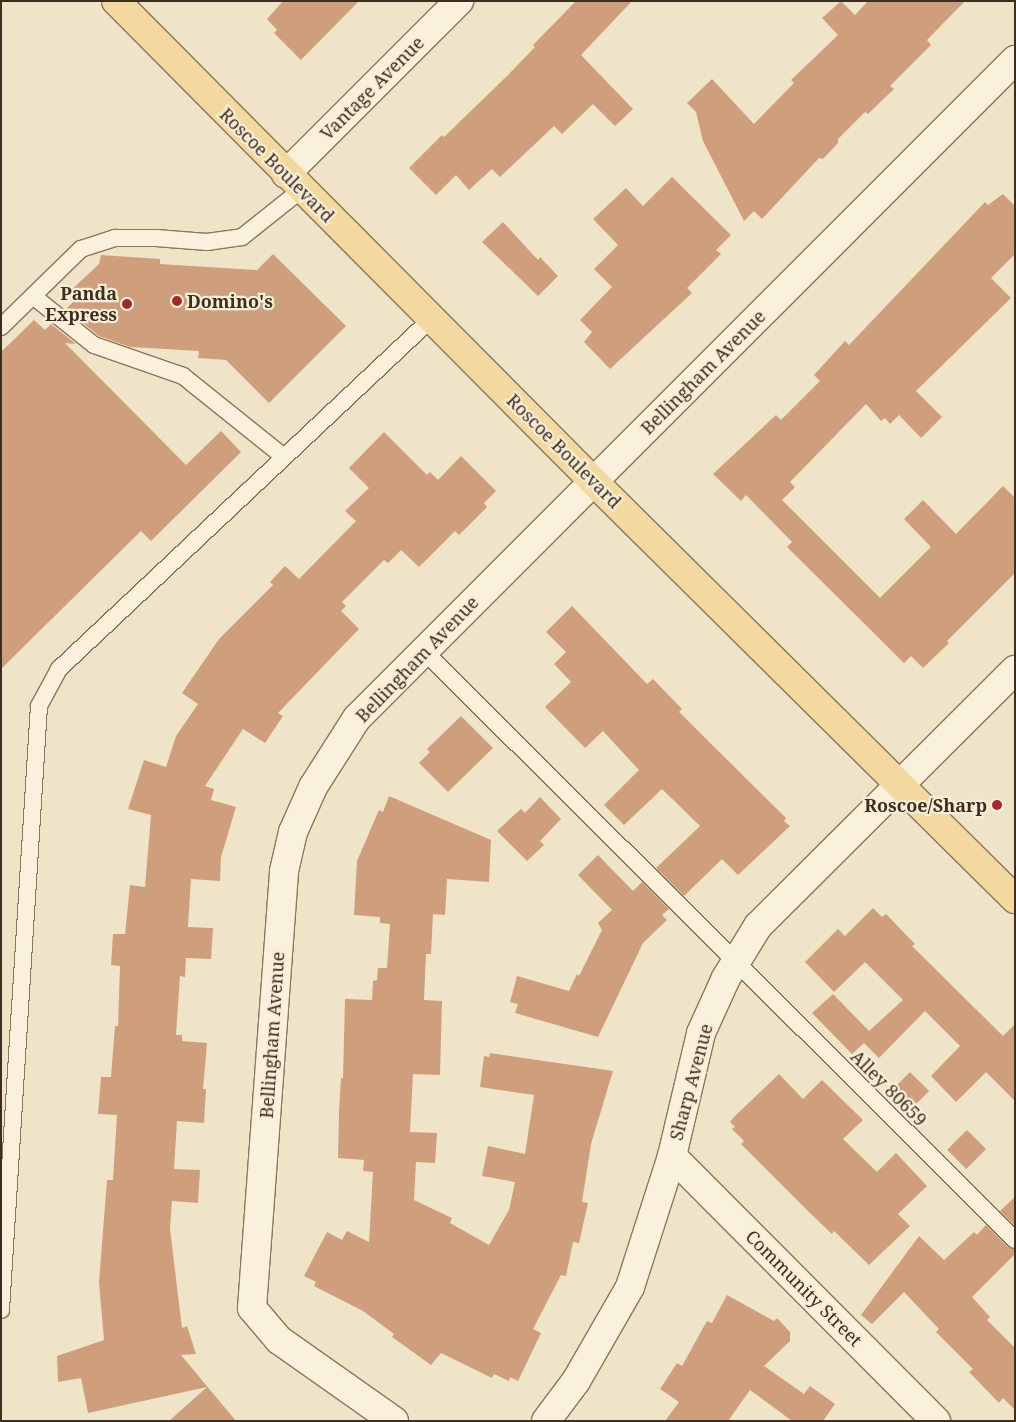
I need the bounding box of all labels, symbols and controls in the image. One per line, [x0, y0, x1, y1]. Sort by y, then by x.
street label: Vantage Avenue [316, 32, 428, 144]
street label: Roscoe Boulevard [215, 103, 339, 227]
place label: Panda Express [45, 283, 117, 326]
place label: Domino's [187, 290, 273, 312]
marker: Domino's [171, 295, 183, 307]
marker: Panda Express [121, 298, 133, 310]
street label: Bellingham Avenue [636, 305, 770, 439]
street label: Roscoe Boulevard [502, 389, 626, 513]
street label: Bellingham Avenue [351, 591, 483, 727]
place label: Roscoe/Sharp [864, 794, 987, 816]
marker: Roscoe/Sharp [991, 799, 1003, 811]
street label: Bellingham Avenue [255, 951, 289, 1119]
street label: Sharp Avenue [665, 1021, 717, 1143]
street label: Alley 80659 [846, 1045, 932, 1131]
street label: Community Street [741, 1225, 867, 1351]

